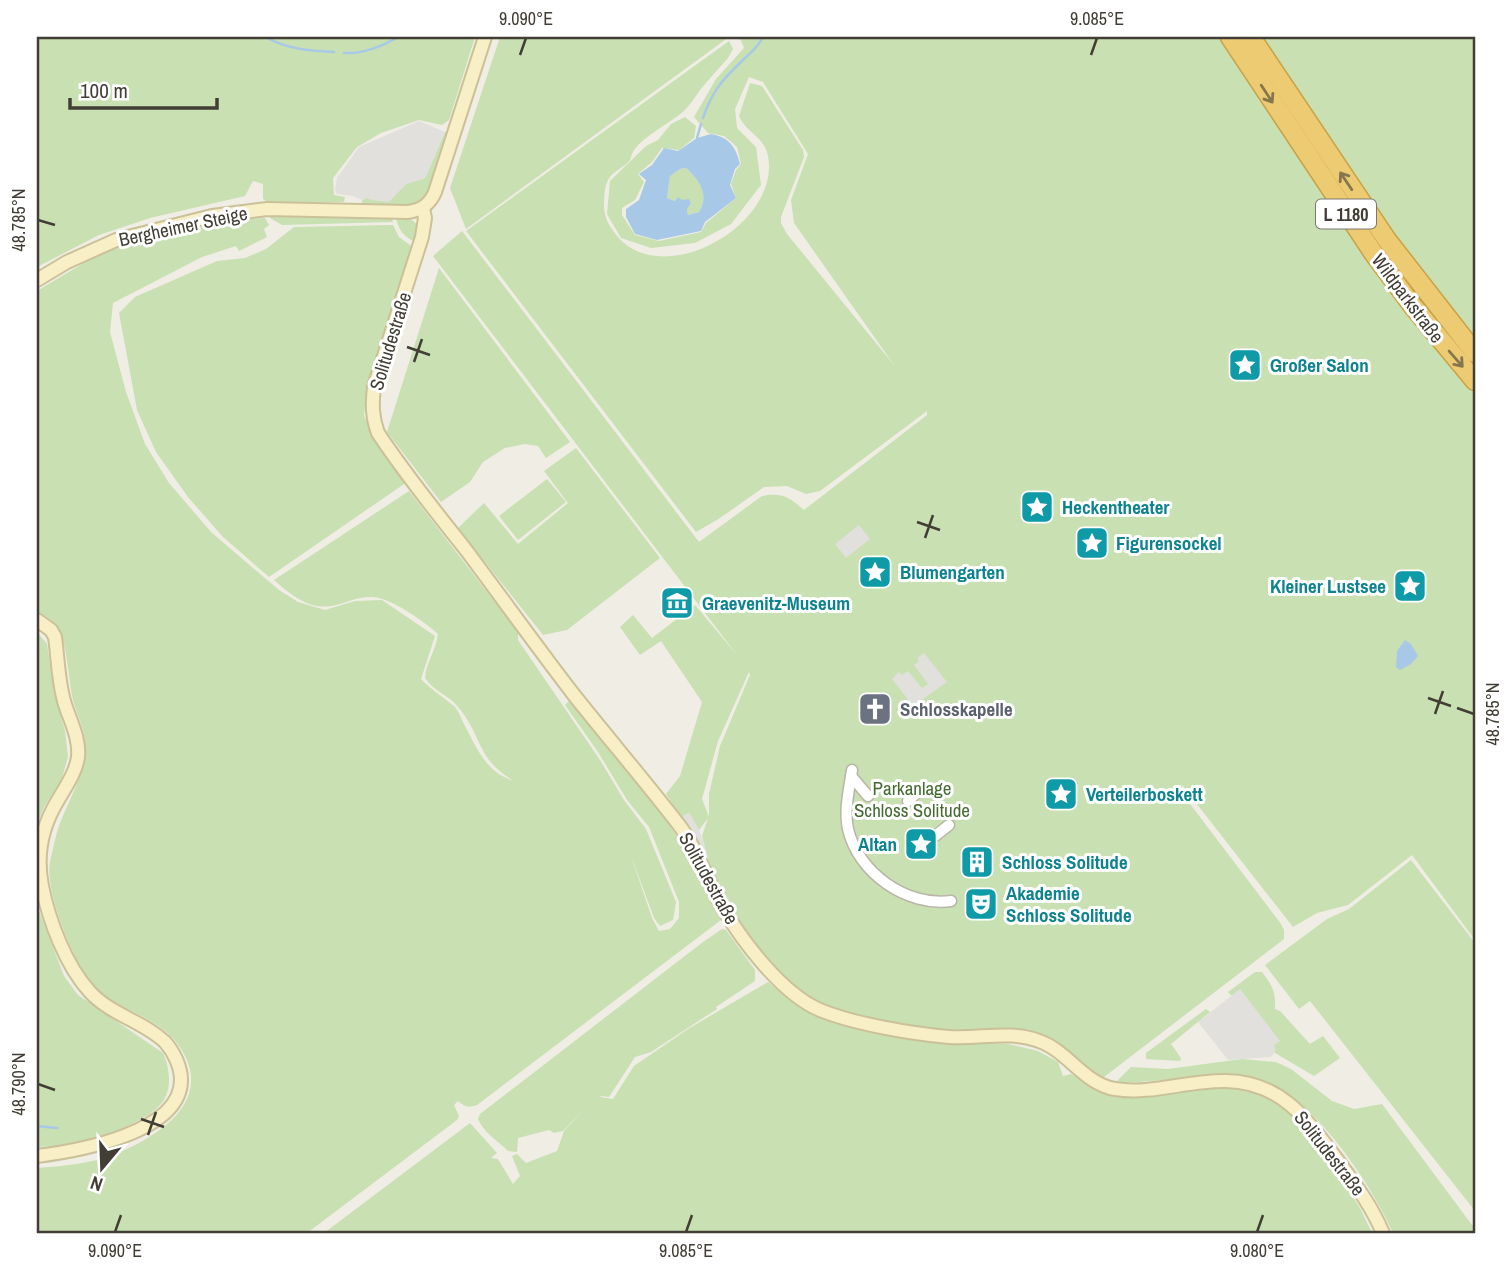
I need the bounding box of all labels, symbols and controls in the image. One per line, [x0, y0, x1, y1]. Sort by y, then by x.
text: 9.090°E [499, 6, 553, 31]
text: 9.085°E [1070, 6, 1124, 31]
scale bar [70, 66, 217, 110]
text: 100 m [80, 76, 128, 105]
one-way arrow [1260, 84, 1274, 103]
one-way arrow [1339, 172, 1353, 191]
text: 48.785°N [6, 189, 31, 252]
street label: Bergheimer Steige [116, 200, 250, 252]
road number: L 1180 [1316, 200, 1376, 229]
street label: Wildparkstraße [1366, 248, 1450, 348]
street label: Solitudestraße [363, 289, 417, 393]
place icon: Großer Salon [1226, 346, 1264, 384]
one-way arrow [1448, 349, 1464, 367]
place label: Großer Salon [1270, 352, 1369, 378]
place icon: Heckentheater [1018, 488, 1056, 526]
place label: Heckentheater [1062, 494, 1169, 520]
place icon: Figurensockel [1073, 524, 1111, 562]
place label: Figurensockel [1116, 530, 1222, 556]
place icon: Blumengarten [856, 553, 894, 591]
place label: Blumengarten [900, 559, 1005, 585]
place icon: Kleiner Lustsee [1391, 567, 1429, 605]
place label: Kleiner Lustsee [1270, 573, 1386, 599]
museum icon: Graevenitz-Museum [658, 584, 696, 622]
place label: Graevenitz-Museum [702, 590, 850, 616]
text: 48.785°N [1480, 683, 1505, 746]
church icon: Schlosskapelle [856, 690, 894, 728]
place label: Schlosskapelle [900, 696, 1013, 722]
park label: Parkanlage Schloss Solitude [854, 775, 970, 823]
place icon: Verteilerboskett [1042, 775, 1080, 813]
place label: Verteilerboskett [1086, 781, 1203, 807]
place icon: Altan [902, 825, 940, 863]
street label: Solitudestraße [673, 827, 745, 929]
place label: Altan [858, 831, 897, 857]
building icon: Schloss Solitude [958, 843, 996, 881]
place label: Schloss Solitude [1002, 849, 1128, 875]
place label: Akademie Schloss Solitude [1006, 880, 1132, 928]
theatre icon: Akademie Schloss Solitude [962, 885, 1000, 923]
text: 48.790°N [6, 1053, 31, 1116]
street label: Solitudestraße [1289, 1105, 1371, 1201]
north arrow [66, 1134, 136, 1204]
text: N [87, 1170, 106, 1198]
text: 9.090°E [88, 1238, 142, 1263]
text: 9.085°E [659, 1238, 713, 1263]
text: 9.080°E [1230, 1238, 1284, 1263]

